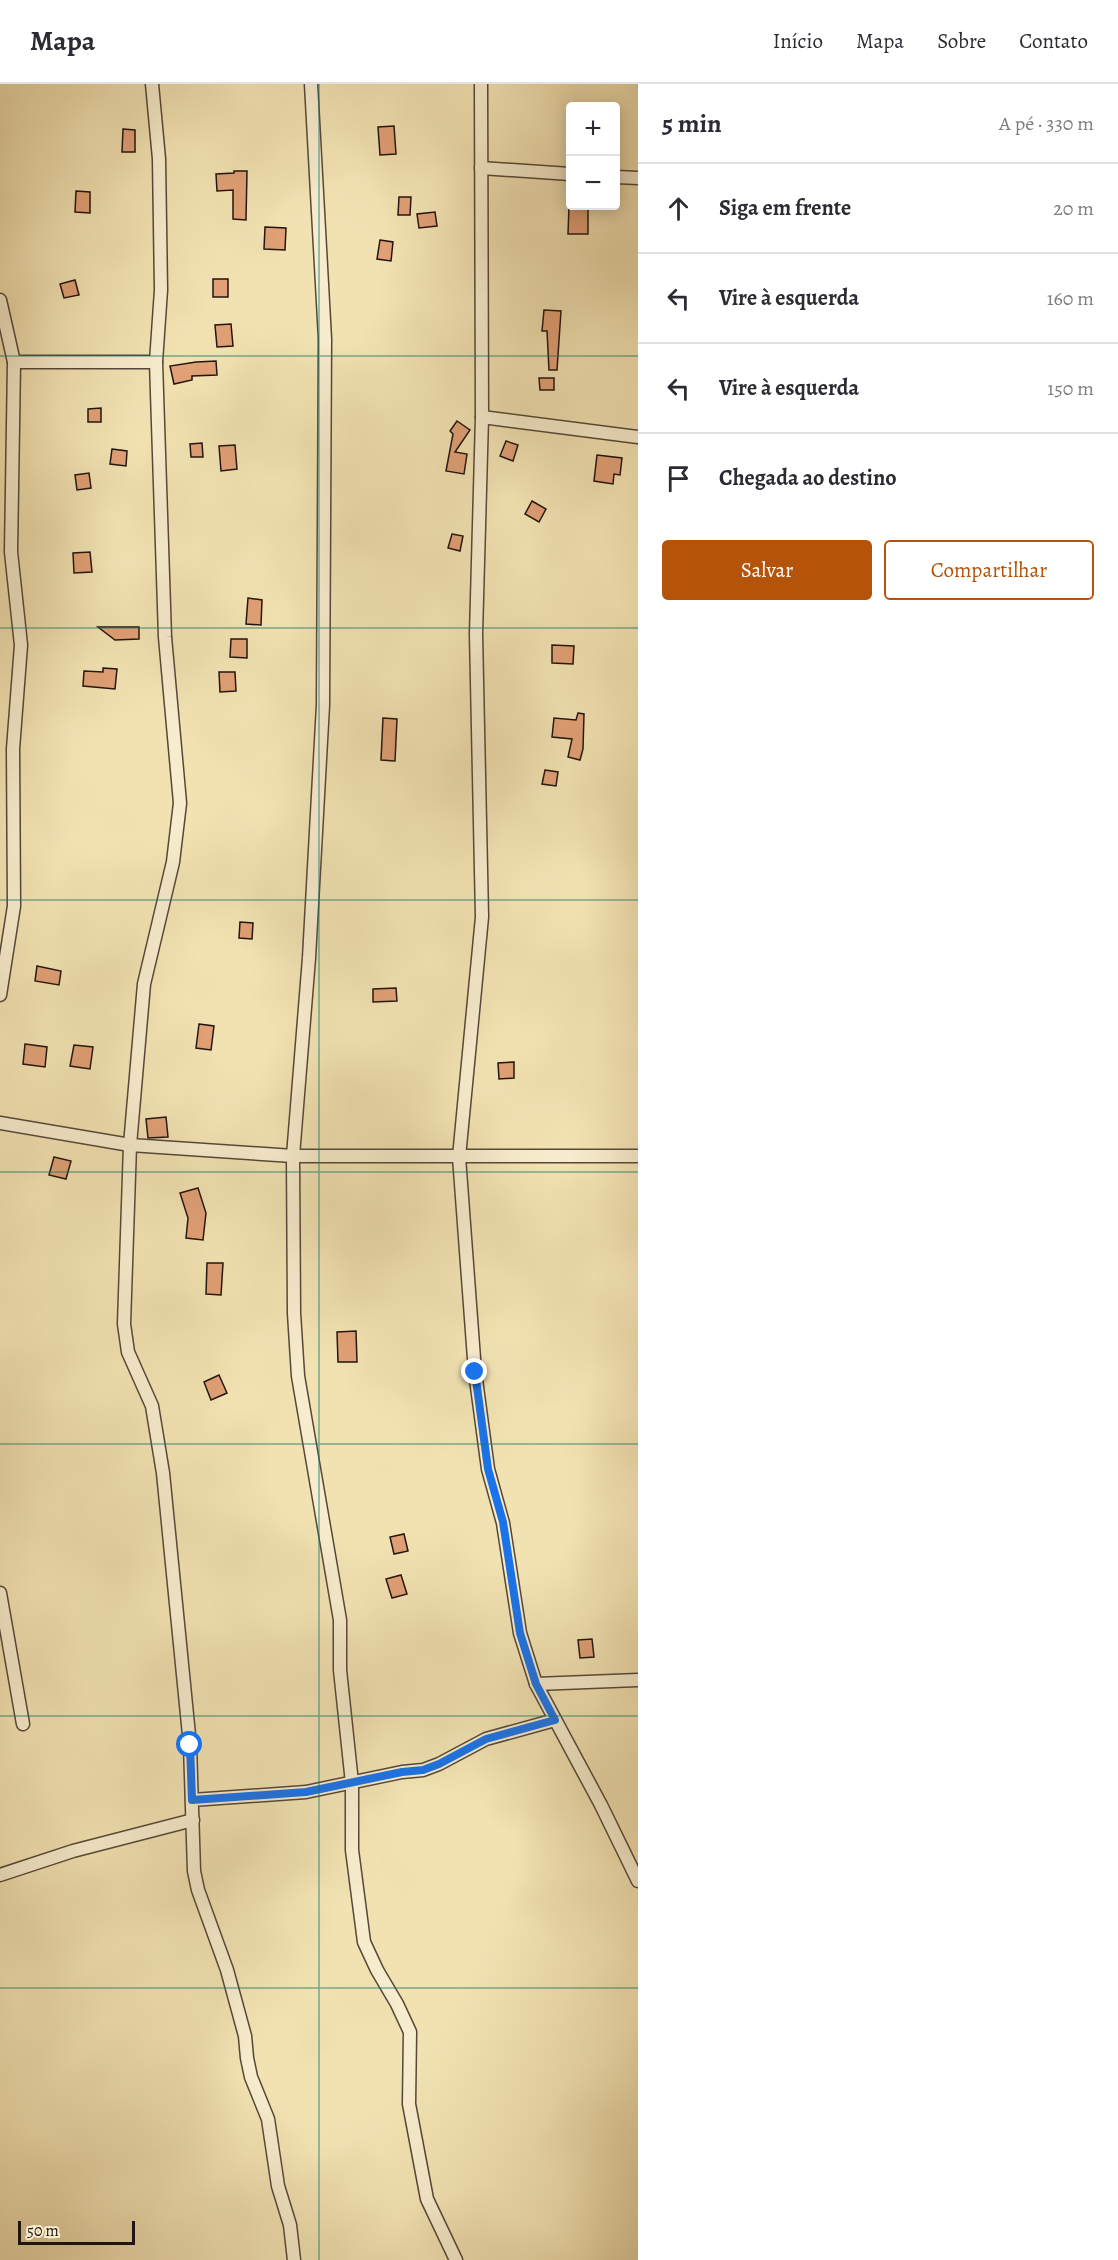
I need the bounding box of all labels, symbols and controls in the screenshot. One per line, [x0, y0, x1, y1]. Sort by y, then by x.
text: Mapa [30, 22, 95, 60]
text: Início [773, 27, 823, 55]
text: Mapa [856, 27, 904, 55]
text: Sobre [937, 27, 986, 55]
text: Contato [1019, 27, 1088, 55]
map controls [566, 102, 620, 210]
button: + [566, 102, 620, 156]
text: 5 min [662, 106, 722, 141]
text: A pé · 330 m [999, 110, 1094, 137]
button: − [566, 156, 620, 210]
icon: ahead [662, 192, 695, 225]
text: Siga em frente [719, 193, 851, 223]
text: 20 m [1053, 195, 1094, 222]
icon: left [662, 282, 695, 315]
text: Vire à esquerda [719, 283, 859, 313]
text: 160 m [1047, 285, 1094, 312]
icon: left [662, 372, 695, 405]
text: Vire à esquerda [719, 373, 859, 403]
text: 150 m [1047, 375, 1094, 402]
icon: arrive [662, 462, 695, 495]
text: Chegada ao destino [719, 463, 897, 493]
button: Salvar [662, 540, 872, 600]
button: Compartilhar [884, 540, 1094, 600]
route end [461, 1358, 487, 1384]
route start [176, 1731, 202, 1757]
scale bar [18, 2218, 135, 2246]
text: 50 m [27, 2220, 59, 2242]

